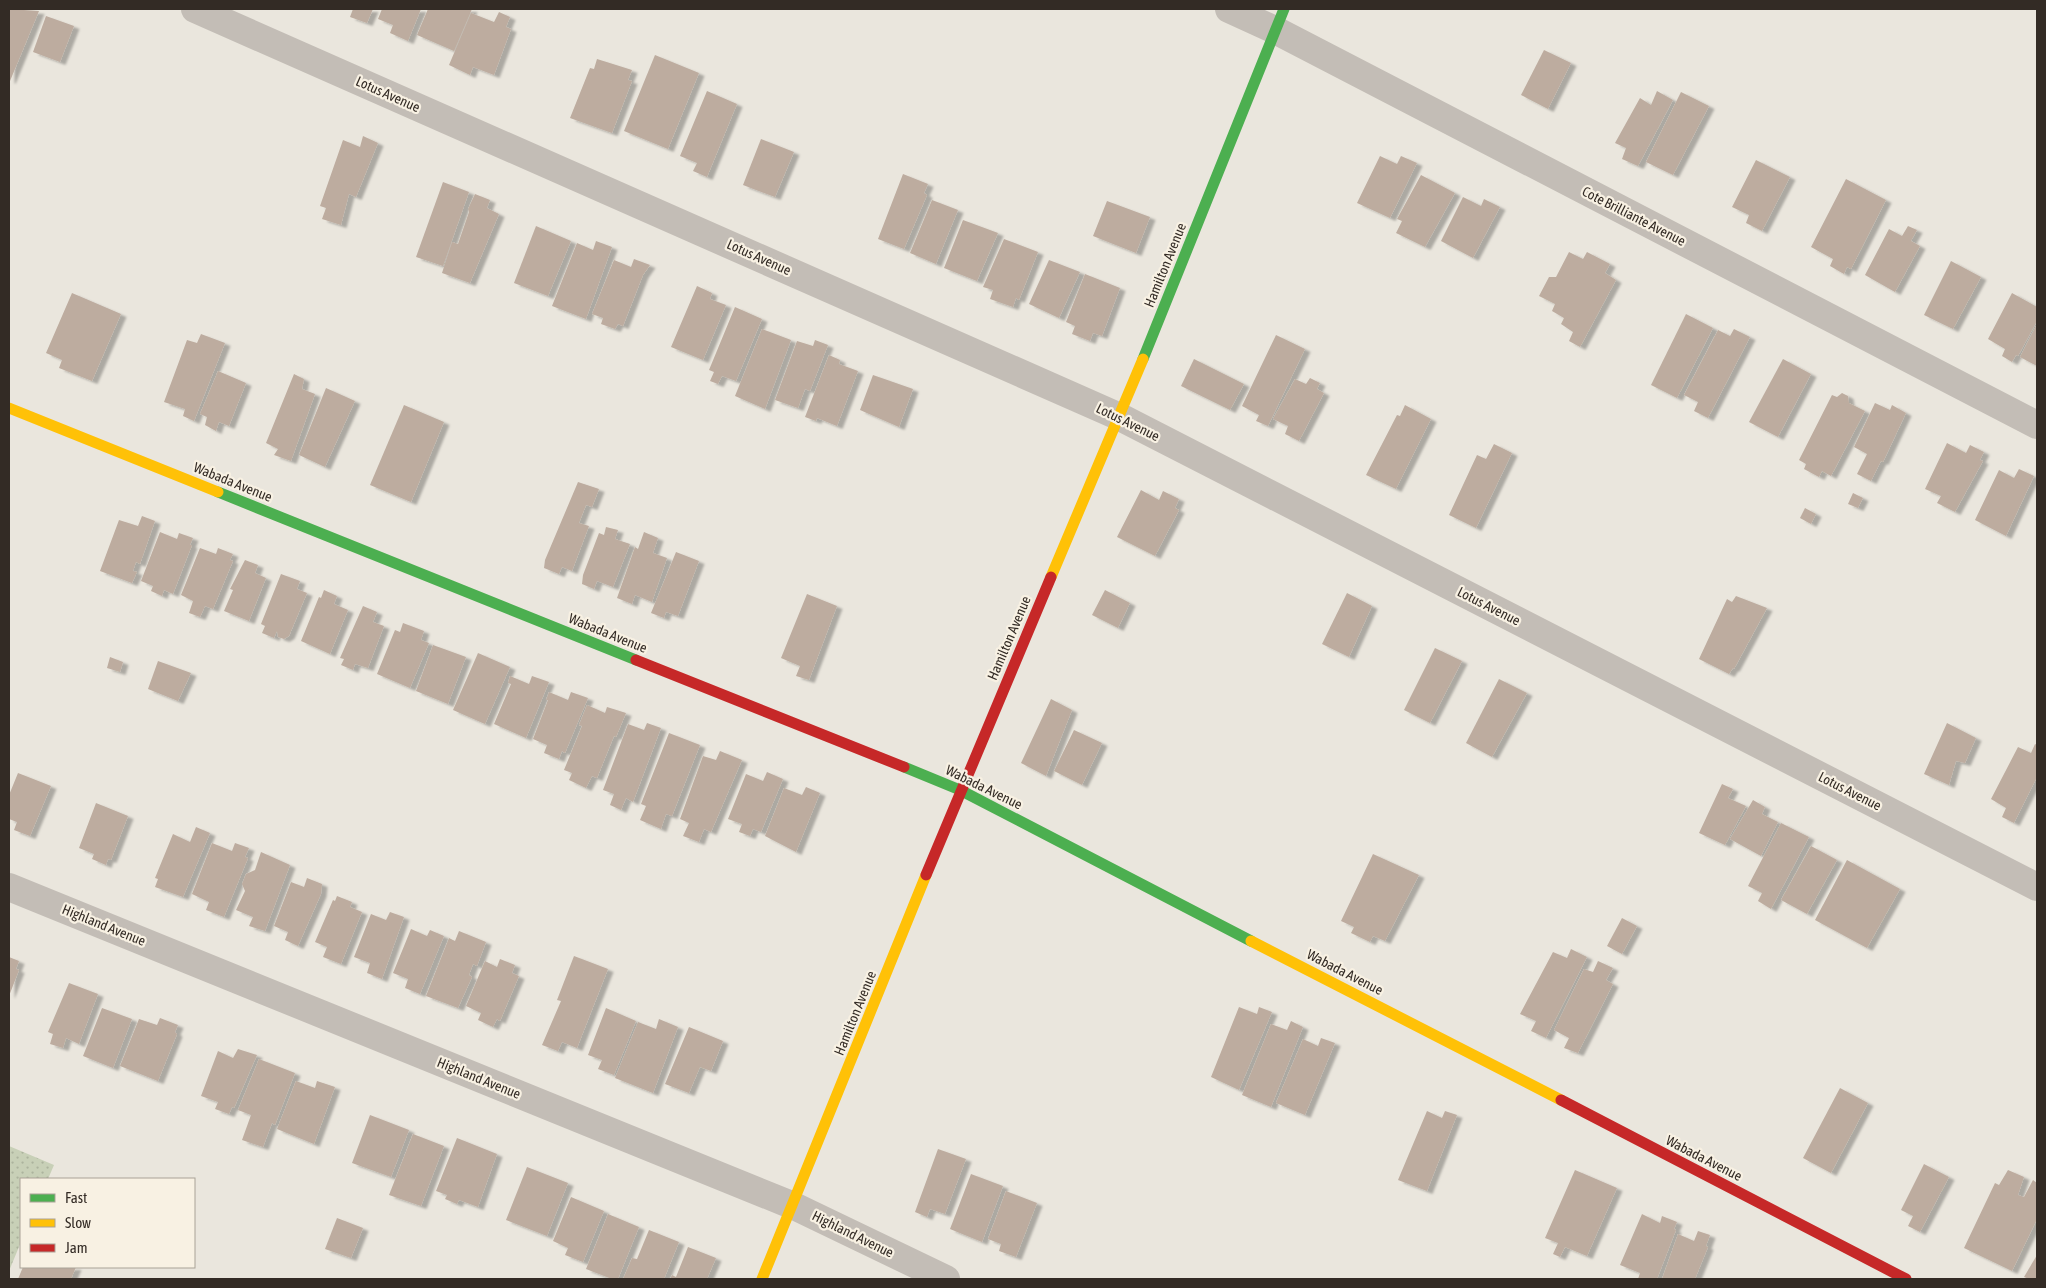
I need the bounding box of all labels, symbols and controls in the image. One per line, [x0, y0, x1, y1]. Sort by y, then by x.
street label: Lotus Avenue [353, 73, 423, 115]
street label: Cote Brilliante Avenue [1580, 183, 1688, 249]
street label: Hamilton Avenue [1141, 220, 1189, 310]
street label: Lotus Avenue [724, 236, 794, 278]
street label: Lotus Avenue [1094, 400, 1162, 444]
street label: Wabada Avenue [191, 459, 275, 505]
street label: Lotus Avenue [1455, 583, 1523, 629]
street label: Hamilton Avenue [984, 594, 1034, 682]
street label: Wabada Avenue [566, 610, 650, 656]
street label: Wabada Avenue [943, 762, 1025, 812]
street label: Lotus Avenue [1816, 768, 1884, 814]
street label: Highland Avenue [60, 901, 148, 949]
street label: Wabada Avenue [1304, 946, 1386, 998]
street label: Hamilton Avenue [831, 968, 879, 1058]
street label: Highland Avenue [435, 1054, 523, 1102]
street label: Wabada Avenue [1663, 1132, 1745, 1184]
legend [20, 1178, 195, 1268]
text: Fast [65, 1189, 87, 1206]
street label: Highland Avenue [810, 1207, 896, 1261]
text: Slow [65, 1214, 91, 1231]
text: Jam [65, 1239, 88, 1256]

